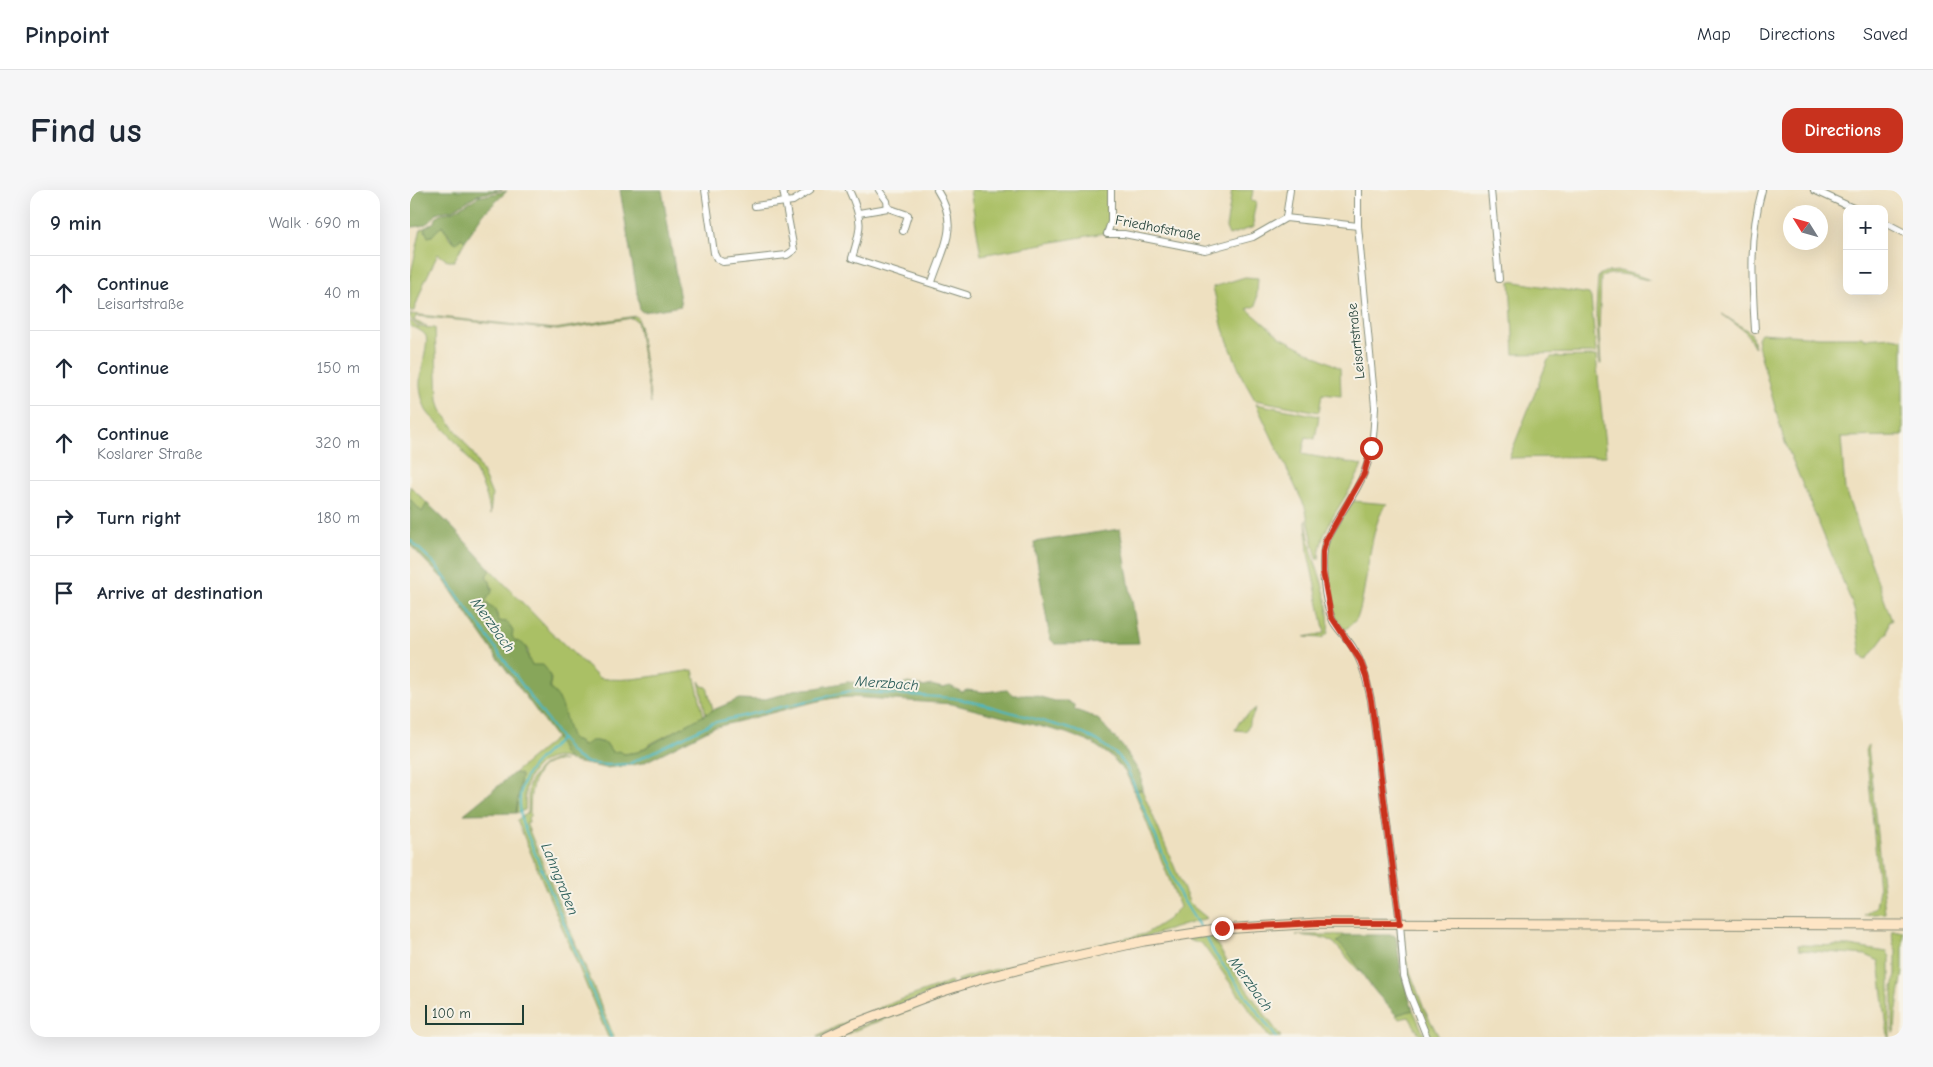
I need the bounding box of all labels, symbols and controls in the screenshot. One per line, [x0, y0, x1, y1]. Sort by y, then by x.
text: Pinpoint [25, 21, 109, 49]
text: Map [1697, 24, 1731, 45]
text: Directions [1759, 24, 1835, 45]
text: Saved [1863, 24, 1908, 45]
button: Directions [1782, 108, 1903, 153]
text: Find us [30, 110, 142, 151]
north arrow [1783, 205, 1828, 250]
map controls [1843, 205, 1888, 295]
button: + [1843, 205, 1888, 250]
text: 9 min [50, 211, 102, 235]
street label: Friedhofstraße [1114, 211, 1202, 245]
text: Walk · 690 m [269, 214, 360, 232]
button: − [1843, 250, 1888, 295]
text: Continue [97, 273, 169, 295]
icon: ahead [50, 279, 78, 307]
text: 40 m [324, 284, 360, 302]
text: Leisartstraße [97, 295, 184, 313]
street label: Leisartstraße [1344, 302, 1368, 380]
icon: ahead [50, 354, 78, 382]
text: Continue [97, 357, 169, 379]
text: 150 m [317, 359, 360, 377]
text: Continue [97, 423, 169, 445]
icon: ahead [50, 429, 78, 457]
text: 320 m [315, 434, 360, 452]
route start [1360, 437, 1383, 460]
text: Koslarer Straße [97, 445, 203, 463]
icon: right [50, 504, 78, 532]
text: Turn right [97, 507, 181, 529]
text: 180 m [317, 509, 360, 527]
icon: arrive [50, 579, 78, 607]
text: Arrive at destination [97, 582, 263, 604]
water label: Merzbach [466, 593, 519, 656]
water label: Merzbach [854, 672, 919, 694]
water label: Lahngraben [537, 840, 583, 918]
route end [1211, 917, 1234, 940]
water label: Merzbach [1224, 952, 1277, 1015]
scale bar [425, 1002, 524, 1025]
text: 100 m [432, 1005, 471, 1022]

